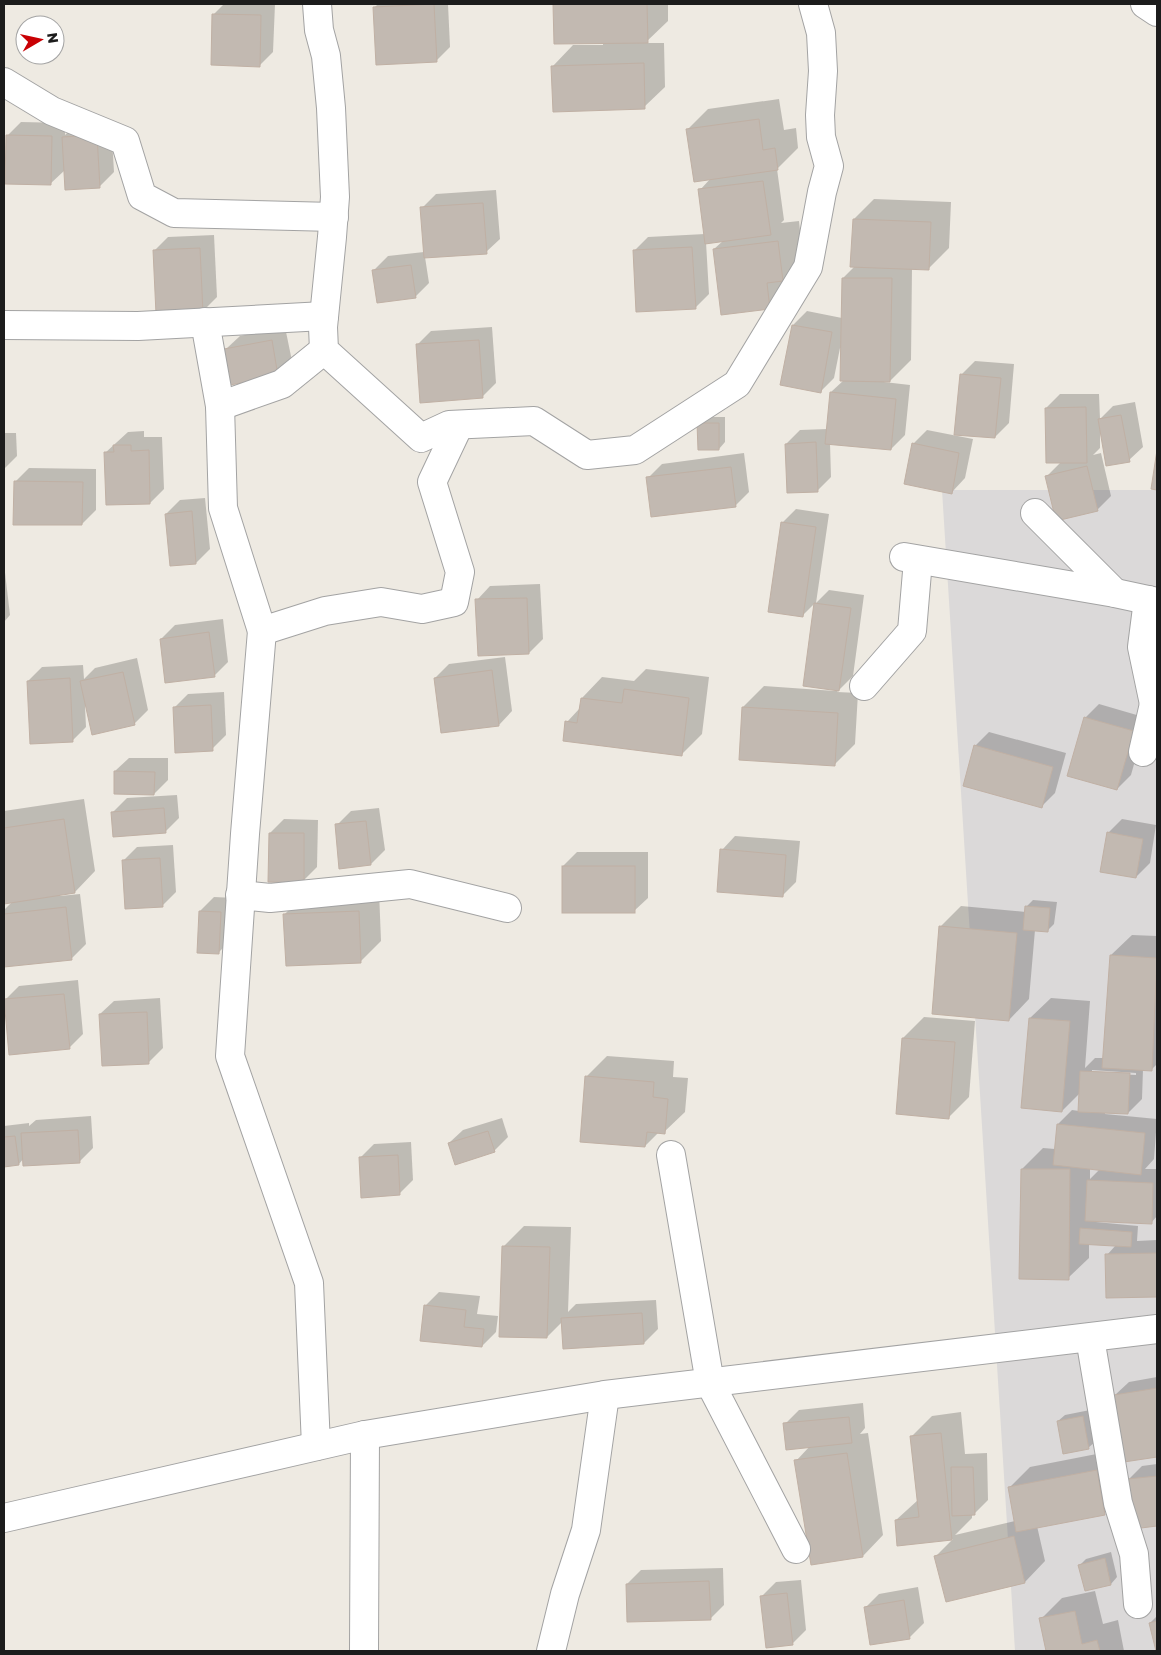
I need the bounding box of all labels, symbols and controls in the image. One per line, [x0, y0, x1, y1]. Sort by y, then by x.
north arrow [15, 15, 65, 65]
text: N [44, 31, 63, 44]

